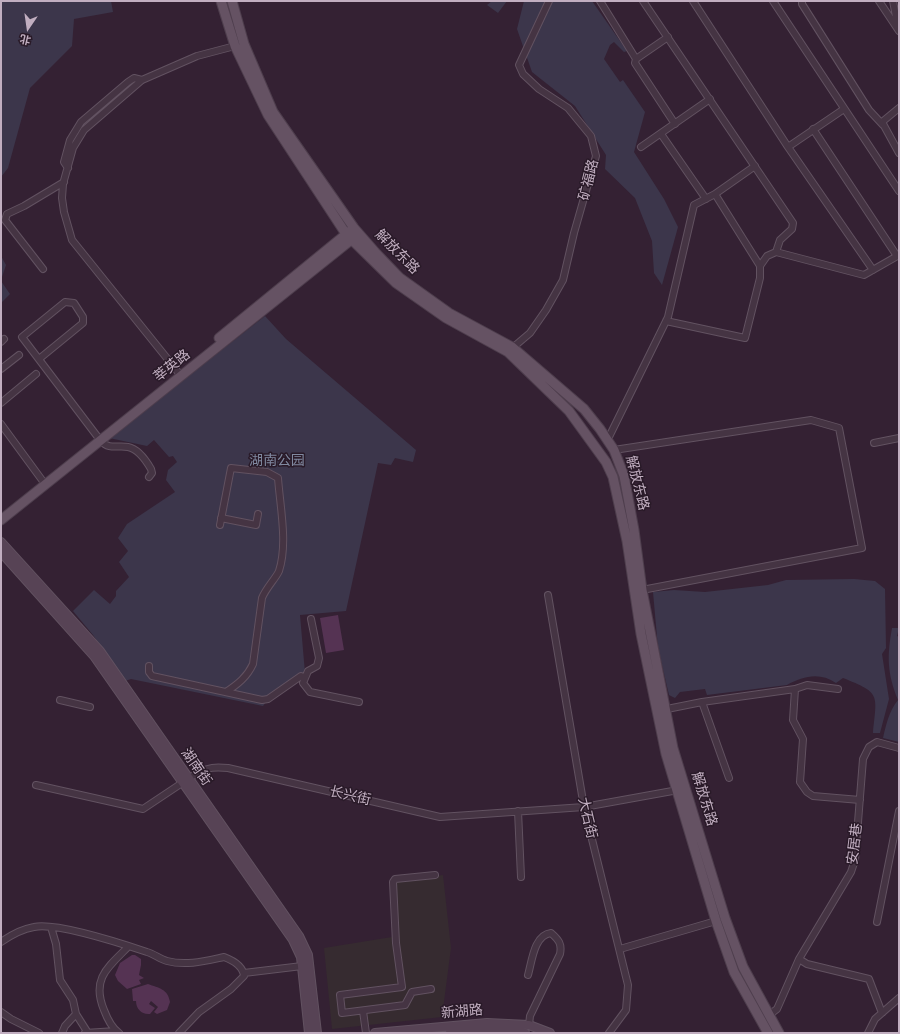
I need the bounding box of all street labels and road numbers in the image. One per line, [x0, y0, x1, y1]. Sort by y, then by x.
street label: 矿福路 [576, 158, 602, 202]
street label: 解放东路 [371, 226, 423, 278]
street label: 莘英路 [150, 346, 194, 386]
street label: 解放东路 [622, 454, 652, 512]
street label: 湖南街 [177, 745, 215, 789]
street label: 解放东路 [688, 770, 720, 828]
street label: 长兴街 [328, 783, 372, 809]
street label: 大石街 [574, 796, 600, 840]
street label: 安居巷 [844, 822, 866, 866]
street label: 新湖路 [440, 1002, 484, 1022]

